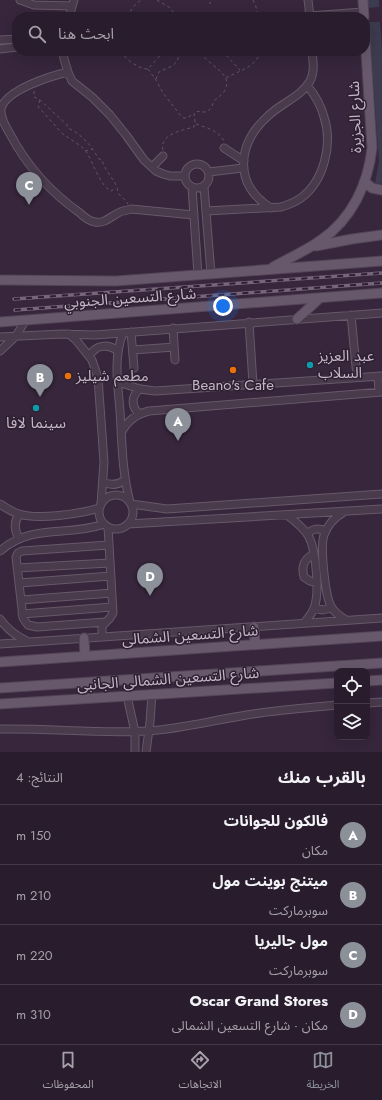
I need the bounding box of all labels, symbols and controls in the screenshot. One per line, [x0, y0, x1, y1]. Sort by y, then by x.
search box [12, 12, 370, 56]
icon: search [26, 23, 48, 45]
text: ابحث هنا [58, 23, 114, 45]
street label: شارع الجزيرة [343, 80, 368, 153]
pin: C [16, 172, 42, 205]
street label: شارع التسعين الجنوبي [63, 282, 197, 315]
your location [213, 296, 233, 316]
place label: عبد العزيز السلاب [317, 345, 375, 384]
marker: عبد العزيز السلاب [305, 360, 315, 370]
pin: B [27, 364, 53, 397]
place label: مطعم شيليز [75, 365, 149, 387]
marker: Beano's Cafe [228, 365, 238, 375]
marker: مطعم شيليز [63, 371, 73, 381]
place label: Beano's Cafe [192, 374, 274, 396]
marker: سينما لافا [31, 403, 41, 413]
pin: A [165, 408, 191, 441]
place label: سينما لافا [6, 412, 66, 434]
pin: D [137, 563, 163, 596]
street label: شارع التسعين الشمالى [121, 619, 259, 652]
street label: شارع التسعين الشمالى الجانبى [76, 662, 260, 697]
map controls [334, 668, 370, 740]
button: locate [334, 668, 370, 704]
button: layers [334, 704, 370, 740]
text: بالقرب منك [278, 765, 366, 789]
text: النتائج: 4 [16, 768, 63, 787]
text: فالكون للجوانات [224, 810, 328, 832]
text: 150 m [16, 826, 51, 845]
text: A [348, 826, 358, 845]
text: مكان [302, 841, 328, 860]
text: ميتنج بوينت مول [213, 870, 328, 892]
text: 210 m [16, 886, 51, 905]
text: B [349, 886, 357, 905]
text: سوبرماركت [269, 901, 328, 920]
text: مول جاليريا [255, 930, 328, 952]
text: 220 m [16, 946, 53, 965]
text: C [348, 946, 358, 965]
text: سوبرماركت [269, 961, 328, 980]
text: Oscar Grand Stores [189, 990, 328, 1012]
text: 310 m [16, 1005, 51, 1024]
text: D [348, 1005, 358, 1024]
text: مكان · شارع التسعين الشمالى [172, 1016, 328, 1035]
tab: المحفوظات [43, 1049, 94, 1096]
tab: الاتجاهات [179, 1049, 222, 1096]
tab: الخريطة [307, 1049, 340, 1096]

